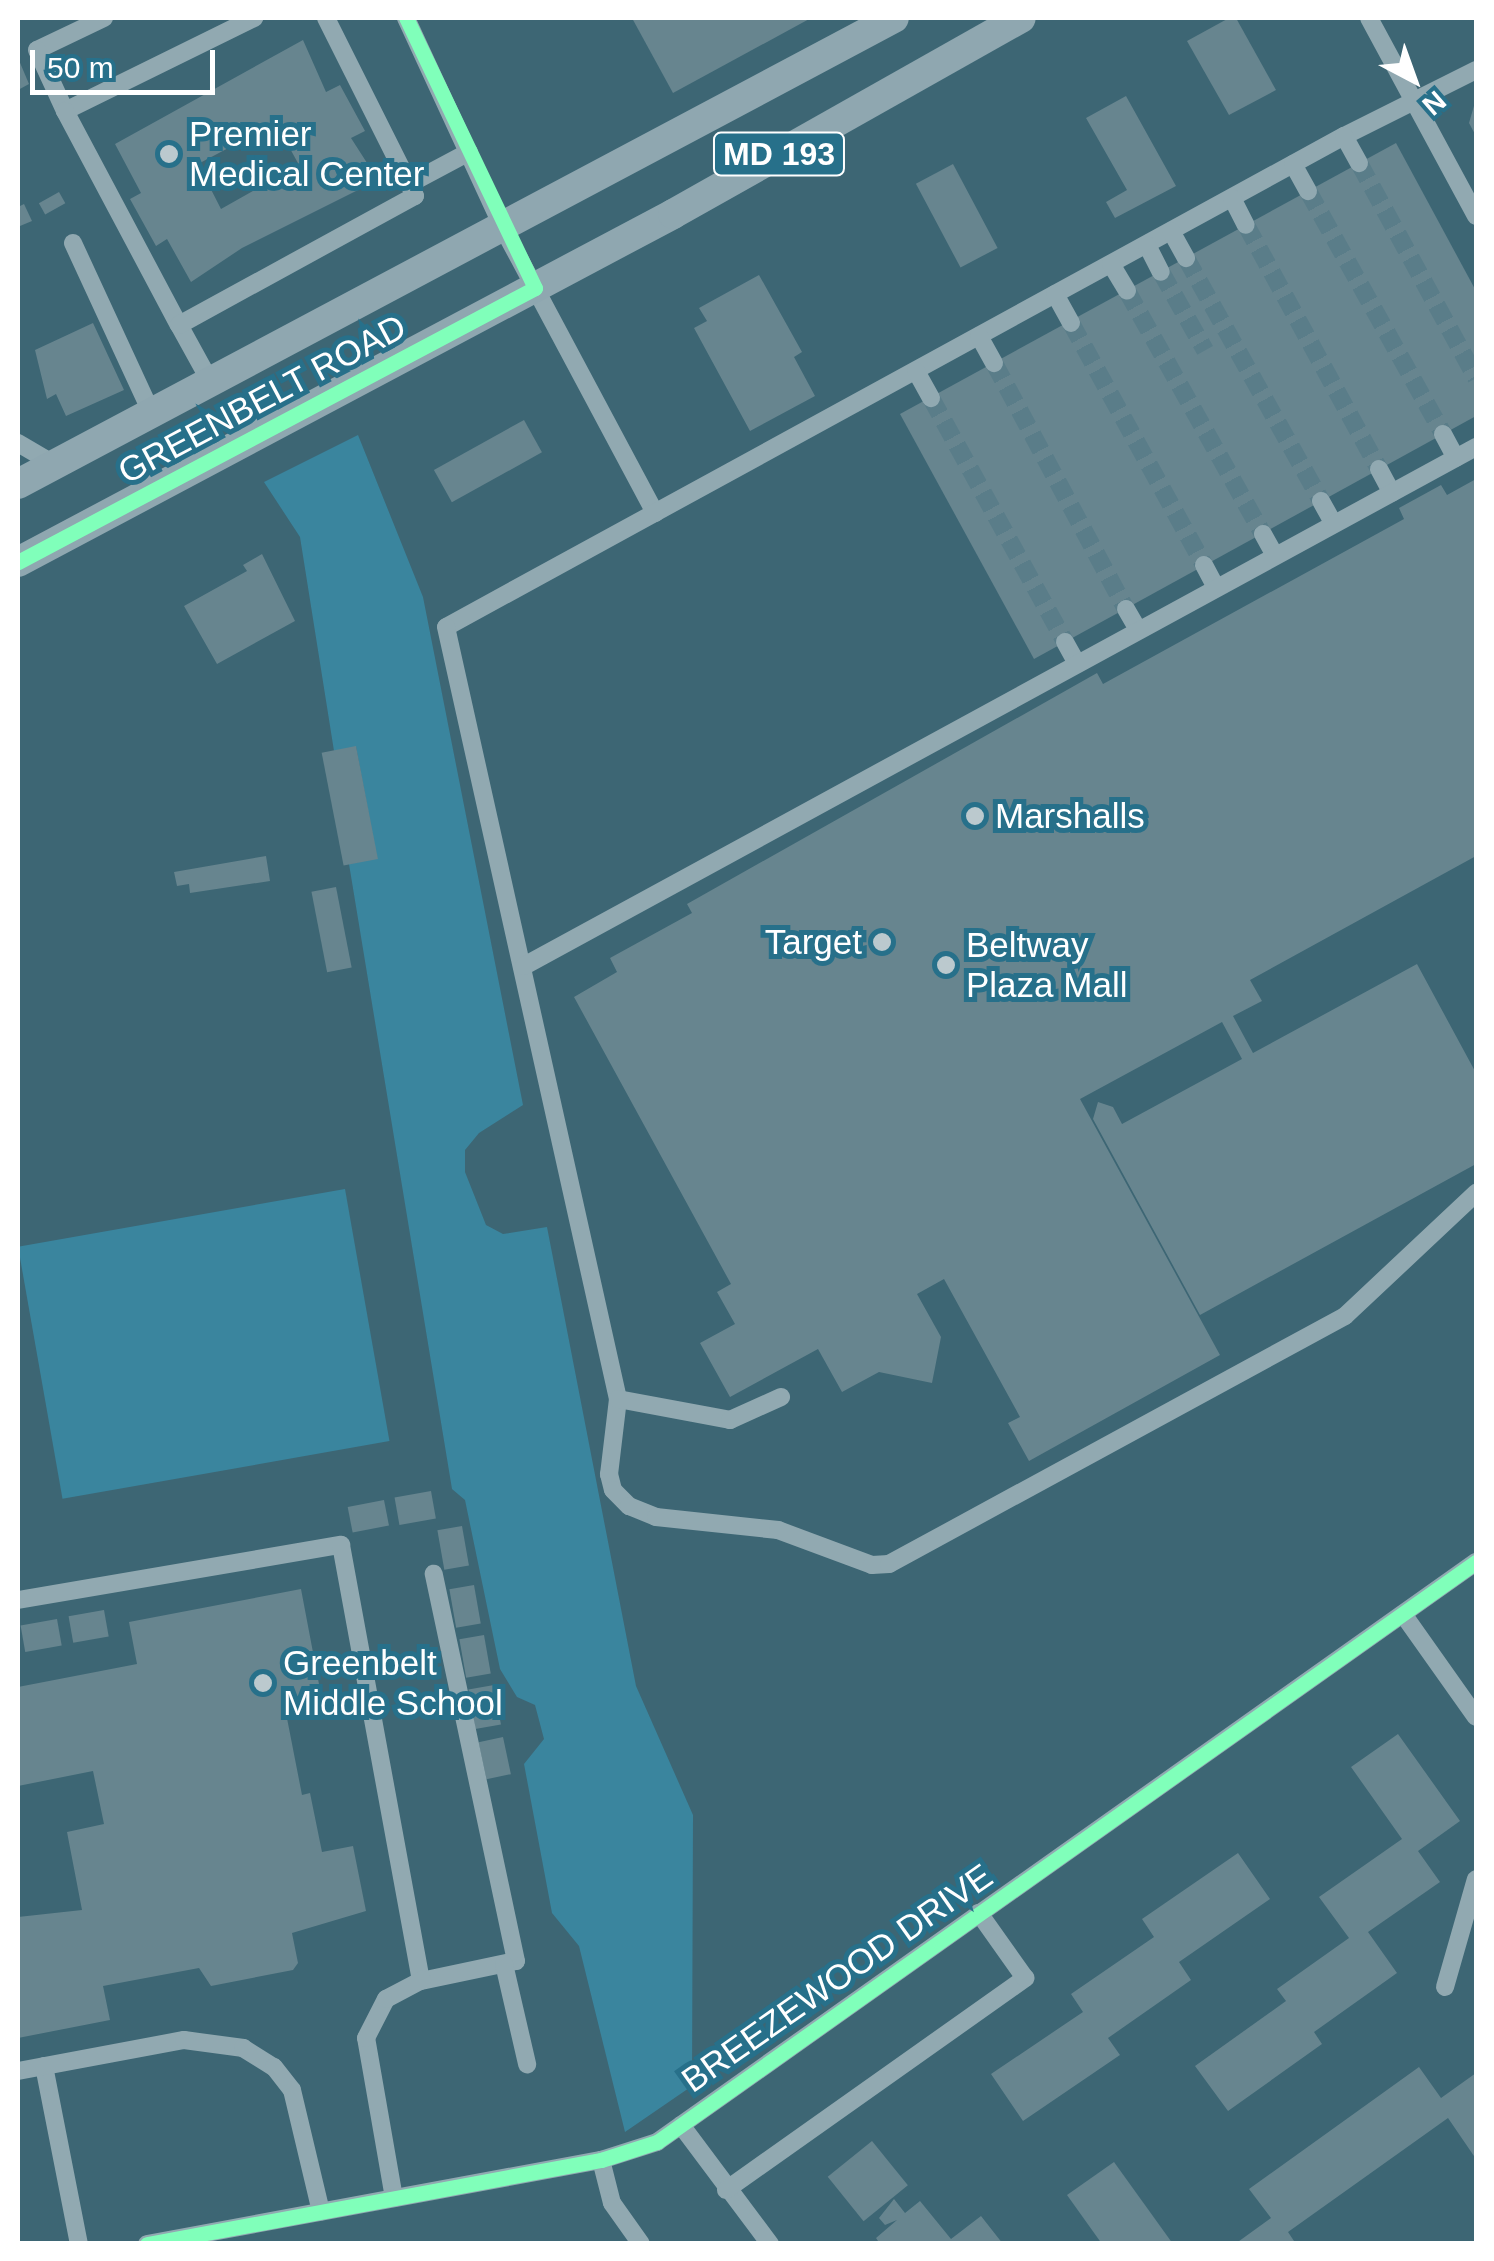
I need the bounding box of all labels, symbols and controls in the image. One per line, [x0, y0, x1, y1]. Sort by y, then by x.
scale bar [35, 30, 220, 92]
north arrow [1364, 30, 1464, 130]
text: 50 m [47, 51, 114, 84]
text: N [1416, 85, 1452, 121]
place label: Premier Medical Center [189, 113, 424, 195]
road number: MD 193 [712, 127, 846, 181]
marker: Premier Medical Center [158, 143, 180, 165]
street label: GREENBELT ROAD [111, 305, 413, 493]
place label: Marshalls [995, 795, 1145, 837]
marker: Marshalls [964, 805, 986, 827]
place label: Target [765, 921, 862, 963]
place label: Beltway Plaza Mall [966, 924, 1127, 1006]
marker: Target [871, 931, 893, 953]
marker: Beltway Plaza Mall [935, 954, 957, 976]
place label: Greenbelt Middle School [283, 1642, 503, 1724]
marker: Greenbelt Middle School [252, 1672, 274, 1694]
street label: BREEZEWOOD DRIVE [674, 1855, 1000, 2101]

